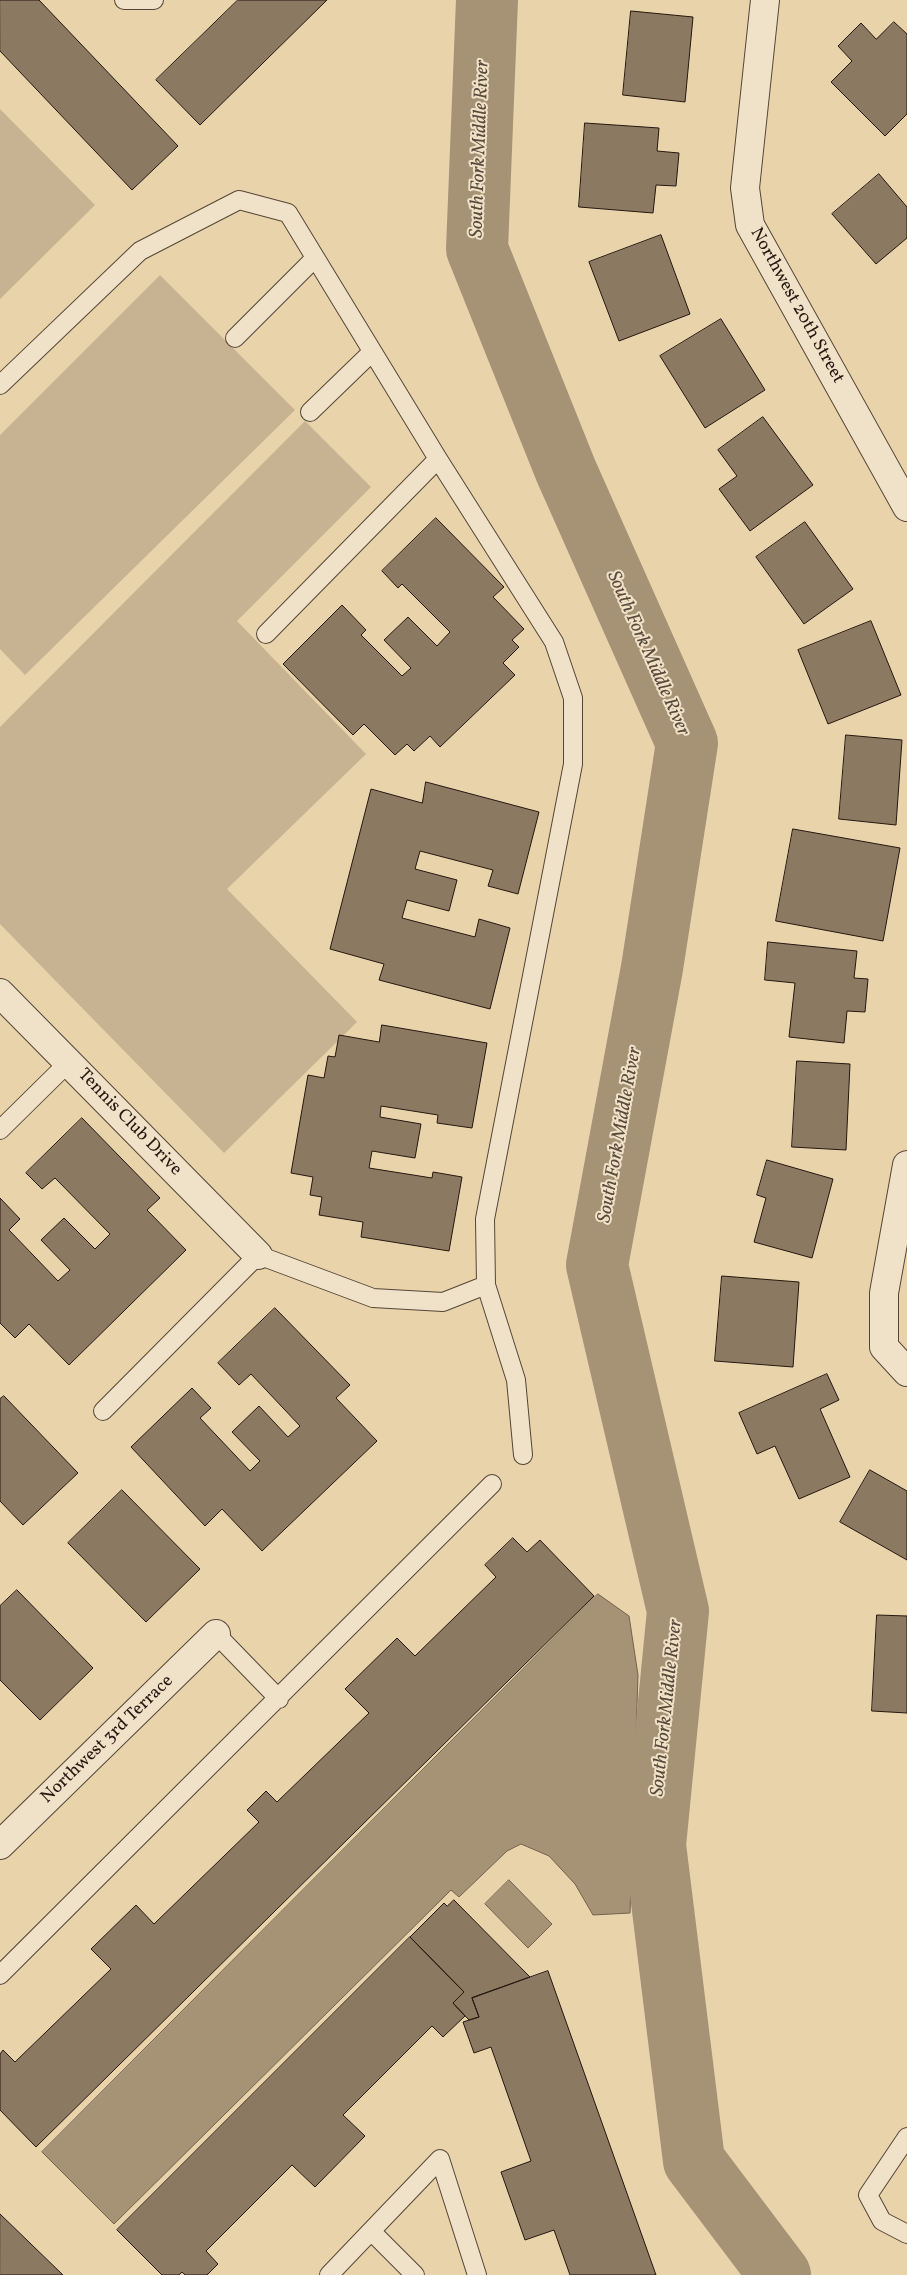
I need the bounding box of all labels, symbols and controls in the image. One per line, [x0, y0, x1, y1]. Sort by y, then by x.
water label: South Fork Middle River [467, 60, 495, 238]
street label: Northwest 20th Street [744, 224, 848, 388]
water label: South Fork Middle River [600, 568, 694, 740]
water label: South Fork Middle River [594, 1045, 648, 1225]
street label: Tennis Club Drive [72, 1065, 186, 1181]
water label: South Fork Middle River [647, 1618, 689, 1798]
street label: Northwest 3rd Terrace [37, 1671, 179, 1809]

